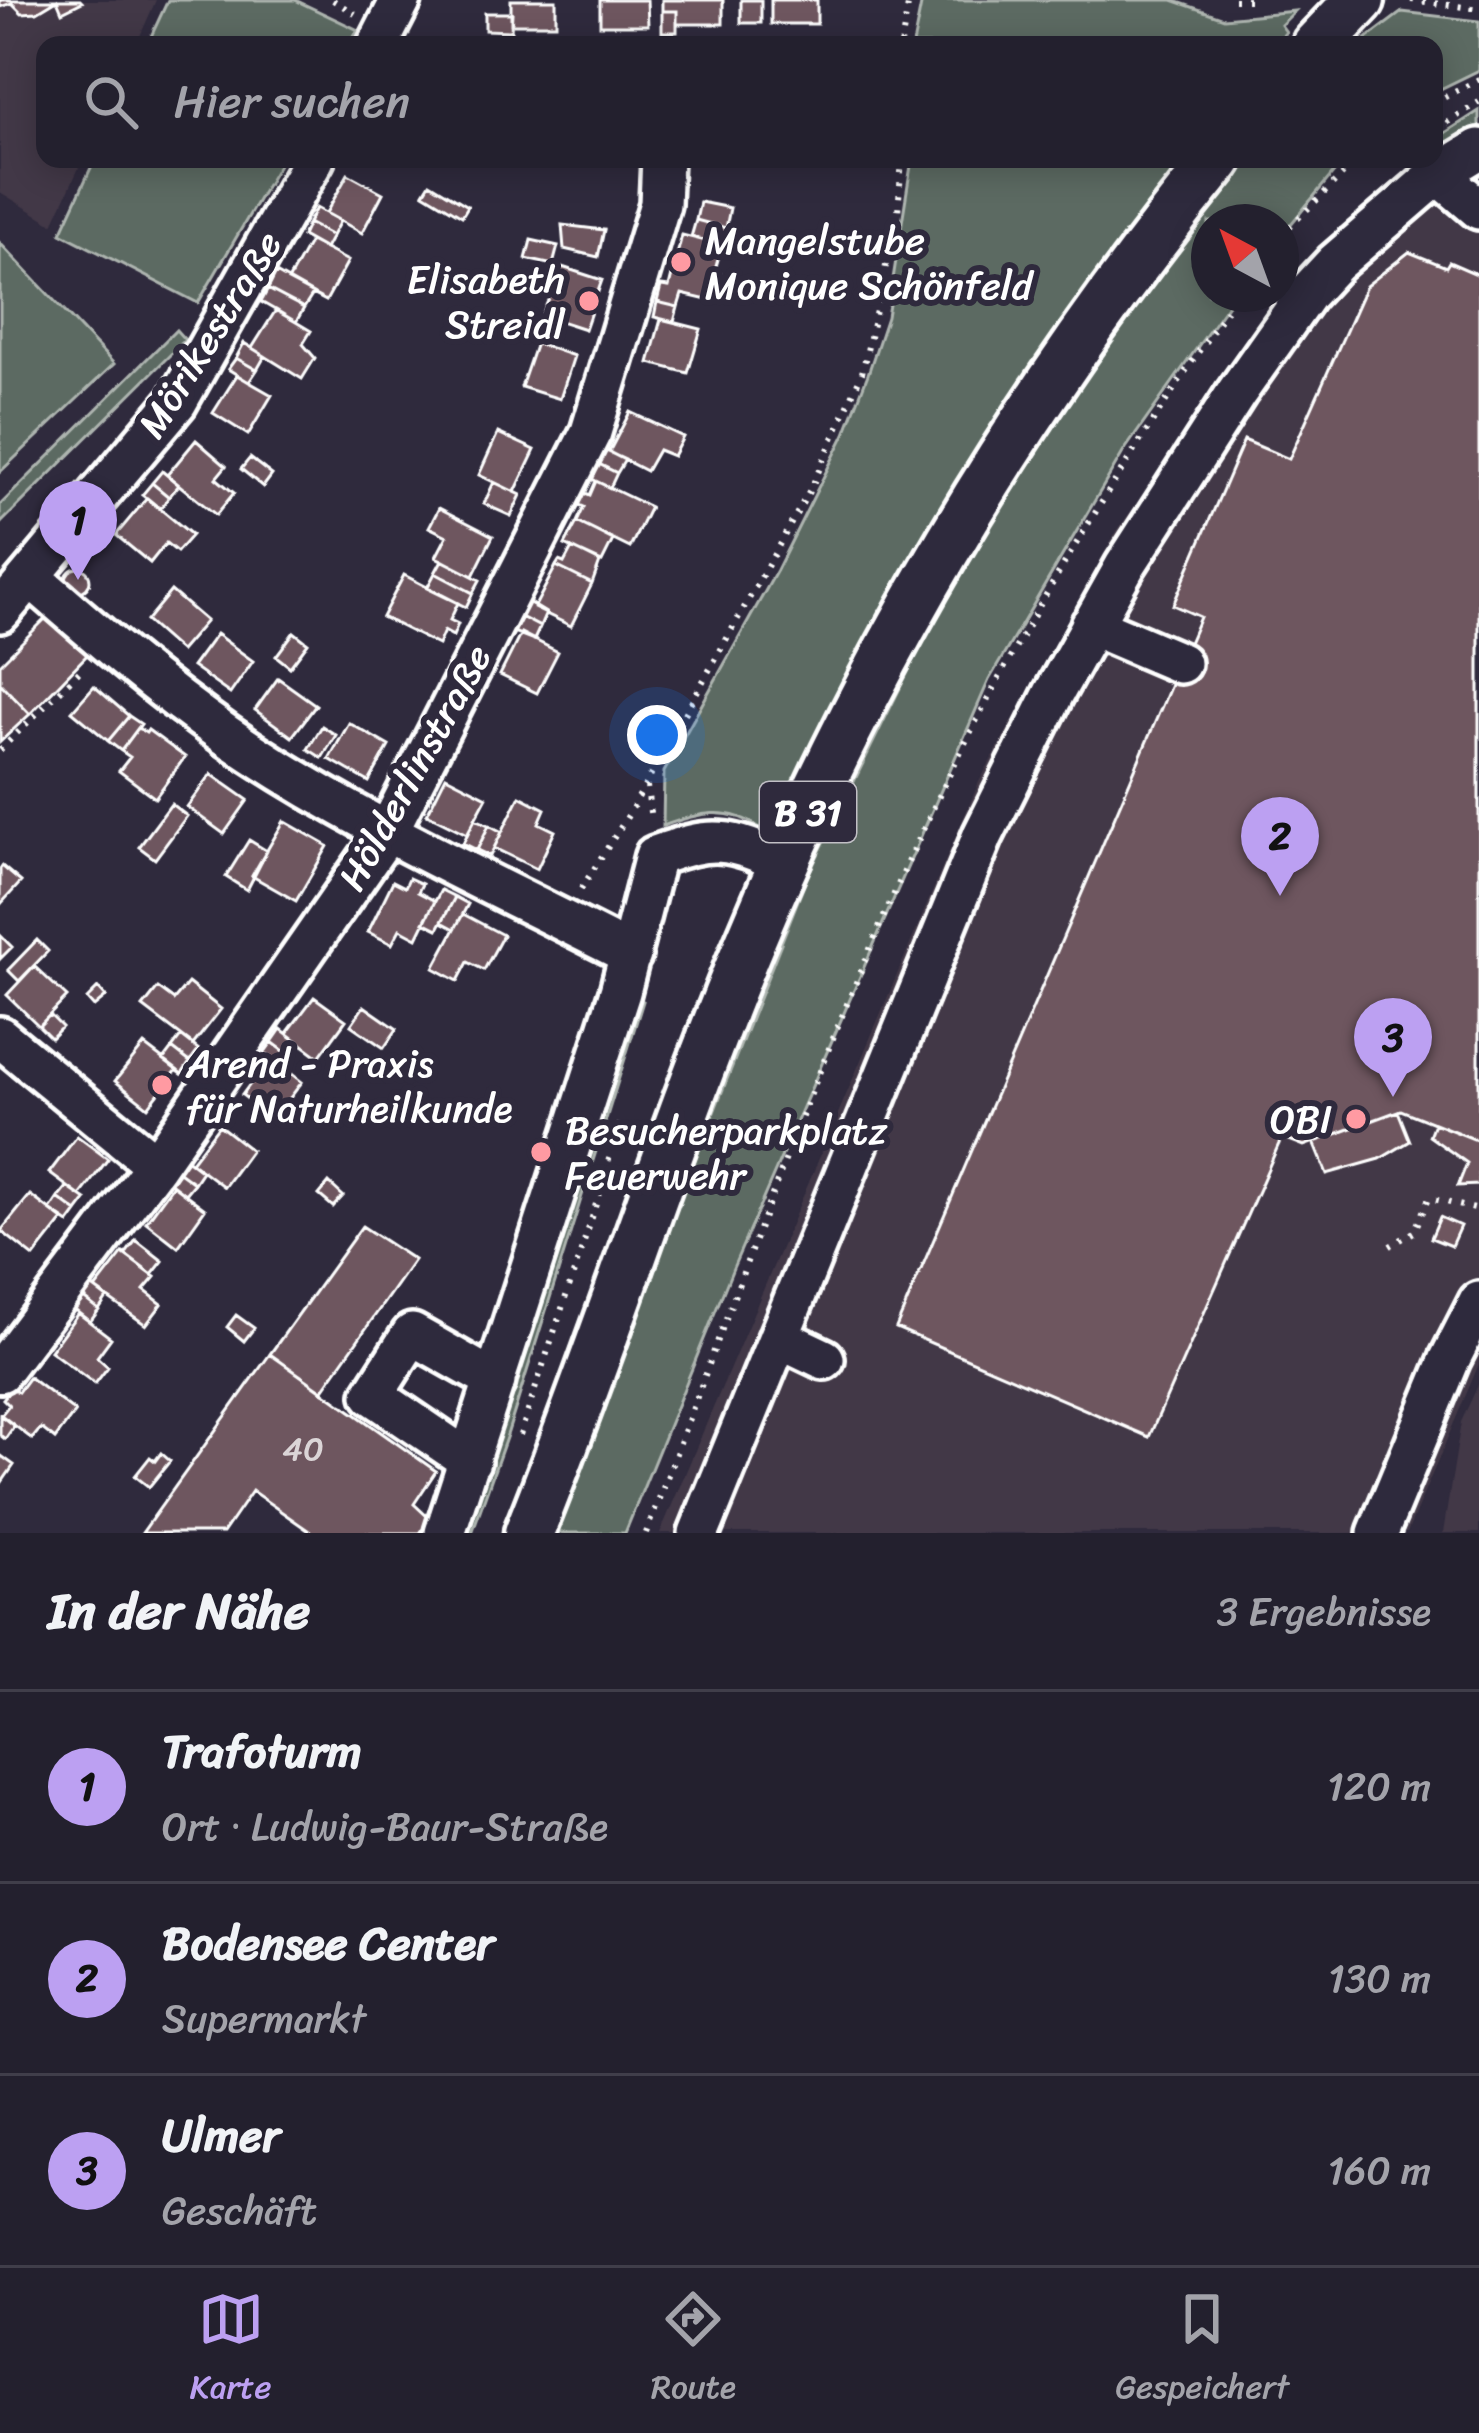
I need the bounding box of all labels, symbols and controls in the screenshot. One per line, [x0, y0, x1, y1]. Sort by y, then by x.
search box [36, 36, 1443, 168]
text: Hier suchen [174, 62, 410, 142]
icon: search [78, 69, 144, 135]
north arrow [1191, 204, 1299, 312]
place label: Mangelstube Monique Schönfeld [705, 206, 1035, 320]
street label: Mörikestraße [118, 216, 301, 452]
place label: Elisabeth Streidl [407, 245, 566, 359]
marker: Mangelstube Monique Schönfeld [668, 249, 694, 275]
marker: Elisabeth Streidl [576, 288, 602, 314]
pin: 1 [39, 481, 117, 580]
street label: Hölderlinstraße [318, 631, 511, 904]
your location [627, 705, 687, 765]
road number: B 31 [760, 782, 856, 842]
pin: 2 [1241, 797, 1319, 896]
pin: 3 [1354, 998, 1432, 1097]
place label: Arend - Praxis für Naturheilkunde [185, 1029, 513, 1143]
marker: Arend - Praxis für Naturheilkunde [149, 1072, 175, 1098]
place label: OBI [1270, 1085, 1332, 1154]
place label: Besucherparkplatz Feuerwehr [565, 1096, 887, 1210]
marker: OBI [1343, 1106, 1369, 1132]
marker: Besucherparkplatz Feuerwehr [528, 1139, 554, 1165]
house number: 40 [282, 1420, 324, 1478]
text: In der Nähe [48, 1566, 310, 1656]
text: 3 Ergebnisse [1217, 1577, 1431, 1646]
text: Trafoturm [162, 1712, 362, 1792]
text: 1 [79, 1752, 95, 1821]
text: 120 m [1327, 1752, 1431, 1821]
text: Ort · Ludwig-Baur-Straße [162, 1792, 608, 1861]
text: Bodensee Center [162, 1904, 495, 1984]
text: 2 [76, 1944, 98, 2013]
text: 130 m [1328, 1944, 1431, 2013]
text: Supermarkt [162, 1984, 366, 2053]
text: Ulmer [162, 2096, 281, 2176]
text: 3 [76, 2136, 98, 2205]
text: 160 m [1327, 2136, 1431, 2205]
text: Geschäft [162, 2176, 317, 2245]
tab: Karte [190, 2286, 271, 2416]
tab: Route [651, 2286, 736, 2416]
tab: Gespeichert [1115, 2286, 1289, 2416]

